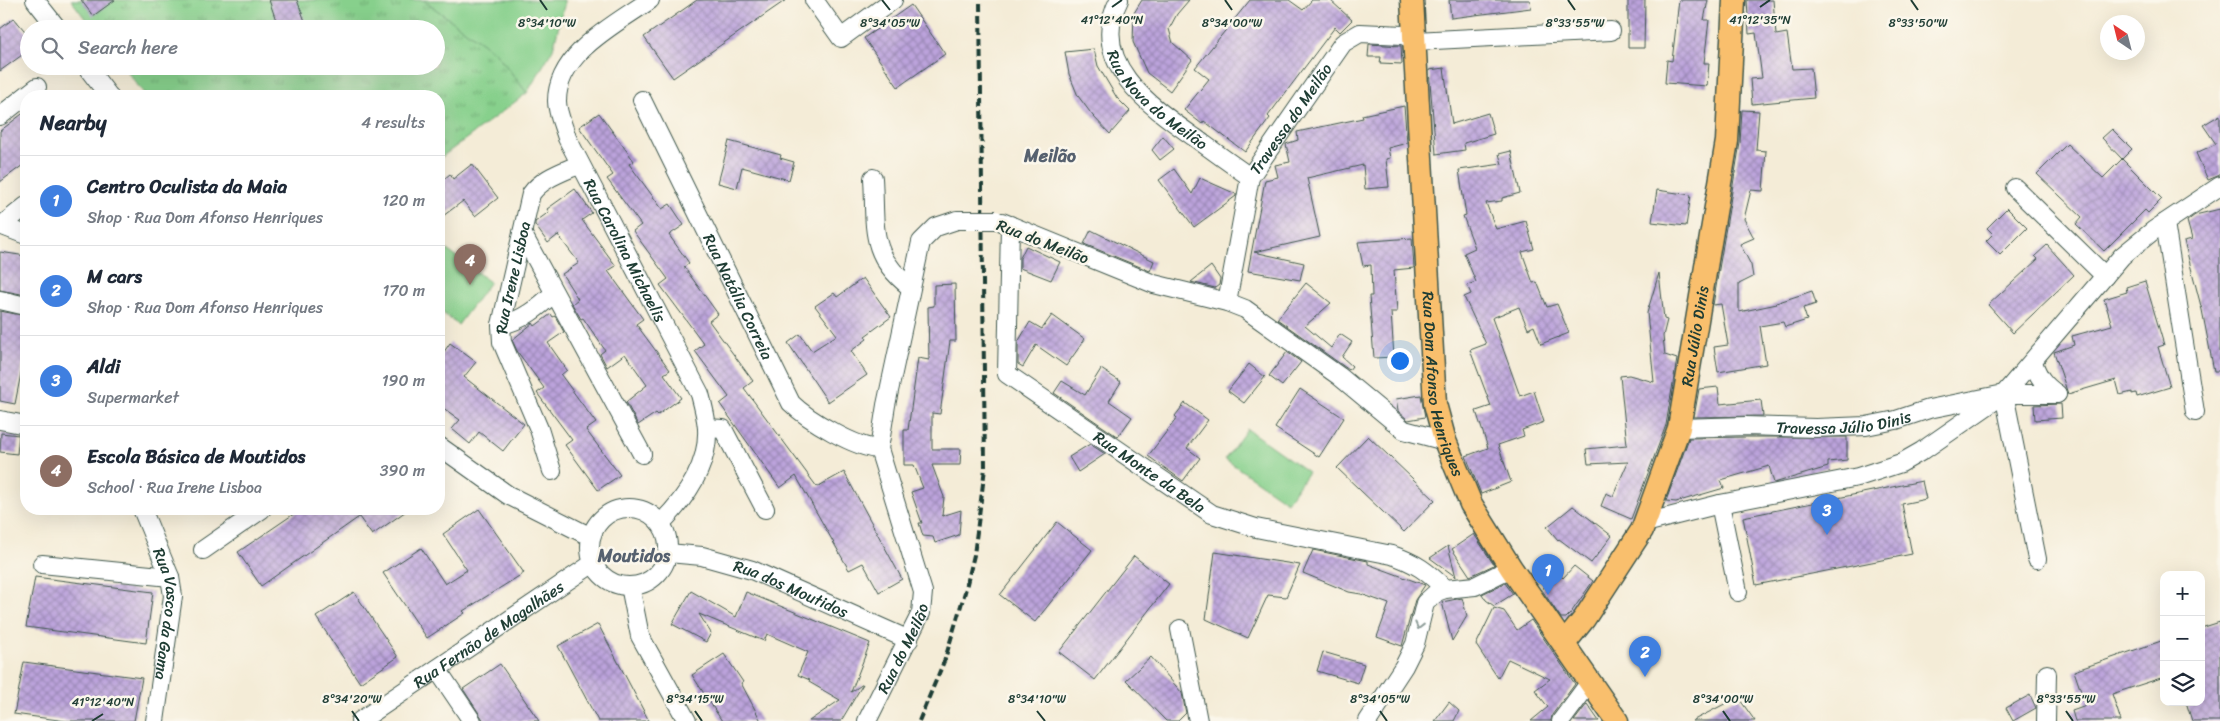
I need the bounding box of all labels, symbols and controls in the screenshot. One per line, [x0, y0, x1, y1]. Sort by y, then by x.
text: 41°12'40"N [1081, 9, 1144, 31]
text: 41°12'35"N [1729, 9, 1791, 31]
text: 8°34'10"W [518, 12, 577, 34]
text: 8°34'05"W [860, 12, 921, 34]
text: 8°34'00"W [1202, 12, 1263, 34]
text: 8°33'55"W [1546, 12, 1605, 34]
text: 8°33'50"W [1888, 12, 1948, 34]
north arrow [2100, 15, 2145, 60]
search box [20, 20, 445, 75]
text: Search here [78, 31, 178, 64]
icon: search [38, 34, 66, 62]
street label: Rua Nova do Meilão [1098, 46, 1214, 158]
street label: Travessa do Meilão [1242, 57, 1340, 181]
text: Nearby [40, 104, 106, 142]
text: 4 results [361, 108, 425, 137]
district label: Meilão [1023, 140, 1076, 172]
text: Centro Oculista da Maia [87, 170, 287, 203]
street label: Rua Carolina Michaelis [575, 173, 675, 328]
text: 1 [53, 186, 59, 215]
text: 120 m [382, 186, 425, 215]
text: Shop · Rua Dom Afonso Henriques [87, 203, 323, 232]
street label: Rua do Meilão [992, 211, 1093, 272]
street label: Rua Irene Lisboa [487, 218, 539, 335]
street label: Rua Natália Correia [695, 229, 782, 365]
pin: 4 [454, 244, 486, 285]
text: M cars [87, 260, 142, 293]
text: 2 [51, 276, 61, 305]
text: 170 m [382, 276, 425, 305]
street label: Rua Júlio Dinis [1672, 283, 1718, 389]
street label: Rua Dom Afonso Henriques [1414, 290, 1472, 482]
text: Shop · Rua Dom Afonso Henriques [87, 293, 323, 322]
your location [1387, 348, 1413, 374]
text: Aldi [87, 350, 120, 383]
text: 3 [52, 366, 60, 395]
text: 190 m [382, 366, 425, 395]
text: Supermarket [87, 383, 179, 412]
street label: Travessa Júlio Dinis [1776, 402, 1916, 443]
street label: Rua Monte da Bela [1087, 423, 1212, 521]
text: Escola Básica de Moutidos [87, 440, 305, 473]
text: 4 [51, 456, 61, 485]
text: 390 m [380, 456, 425, 485]
text: School · Rua Irene Lisboa [87, 473, 262, 502]
pin: 3 [1811, 494, 1843, 535]
district label: Moutidos [597, 540, 671, 572]
street label: Rua Vasco da Gama [144, 543, 187, 682]
street label: Rua dos Moutidos [730, 552, 854, 626]
pin: 1 [1532, 554, 1564, 595]
map controls [2160, 571, 2205, 706]
button: + [2160, 571, 2205, 616]
street label: Rua Fernão de Magalhães [407, 573, 571, 696]
street label: Rua do Meilão [869, 603, 937, 699]
button: − [2160, 616, 2205, 661]
one-way arrow [1414, 622, 1425, 631]
pin: 2 [1629, 636, 1661, 677]
button: layers [2160, 661, 2205, 706]
text: 8°34'20"W [322, 688, 383, 710]
text: 8°34'15"W [666, 688, 725, 710]
text: 8°34'10"W [1008, 688, 1067, 710]
text: 8°34'05"W [1350, 688, 1411, 710]
text: 8°34'00"W [1693, 688, 1754, 710]
text: 8°33'55"W [2037, 688, 2096, 710]
text: 41°12'40"N [72, 691, 135, 713]

